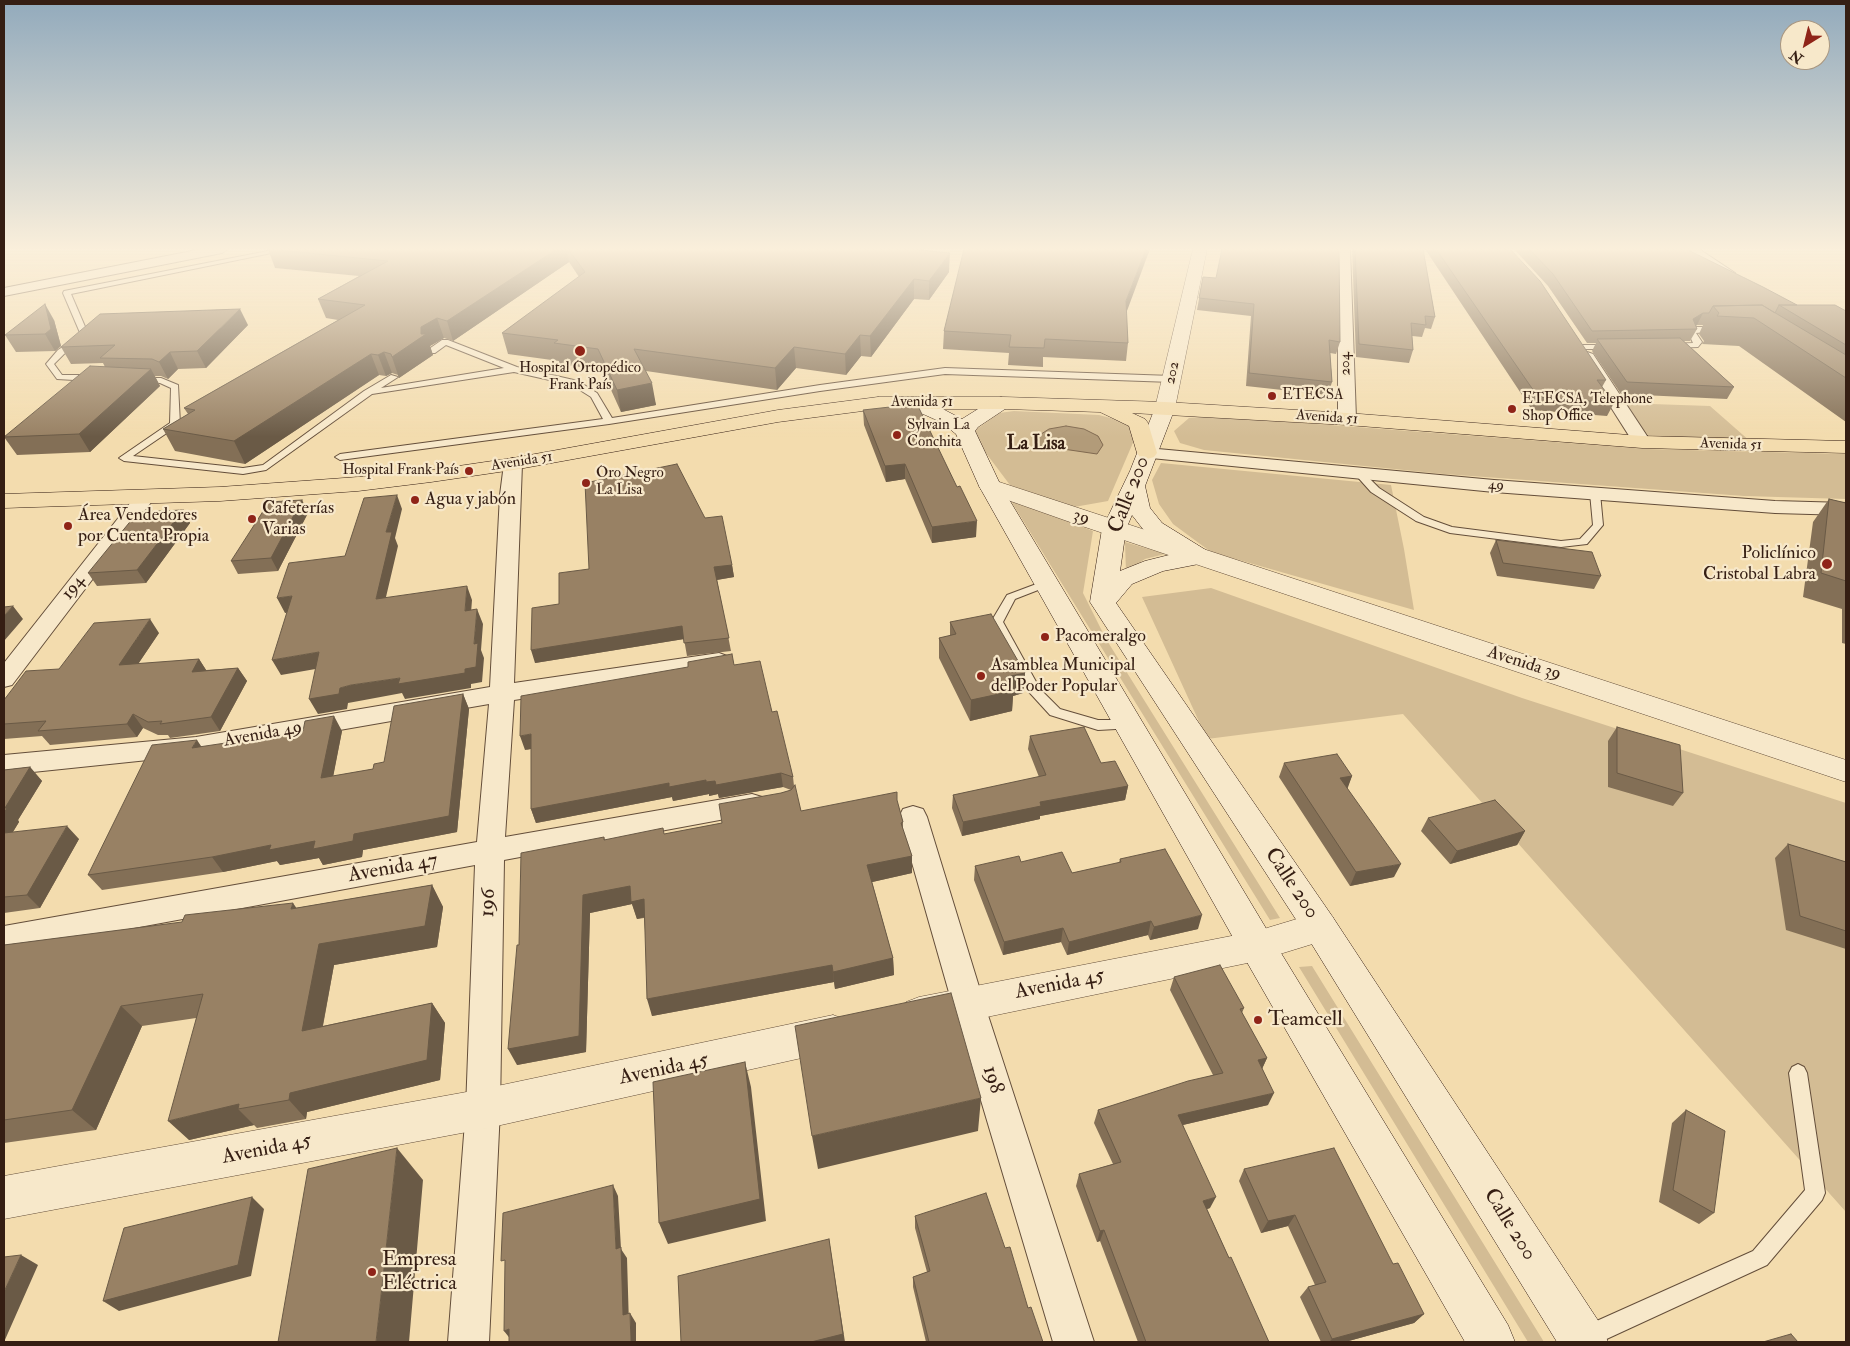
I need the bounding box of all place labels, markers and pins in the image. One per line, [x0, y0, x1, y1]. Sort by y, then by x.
marker: Hospital Ortopédico Frank País [573, 344, 587, 358]
place label: Hospital Ortopédico Frank País [519, 360, 641, 395]
place label: ETECSA [1282, 387, 1344, 405]
marker: ETECSA [1266, 390, 1278, 402]
place label: ETECSA, Telephone Shop Office [1522, 391, 1652, 426]
marker: ETECSA, Telephone Shop Office [1506, 403, 1518, 415]
place label: Sylvain La Conchita [907, 417, 970, 452]
marker: Sylvain La Conchita [891, 429, 903, 441]
place label: Hospital Frank País [343, 462, 459, 480]
marker: Hospital Frank País [463, 465, 475, 477]
place label: Oro Negro La Lisa [596, 465, 664, 500]
marker: Oro Negro La Lisa [580, 477, 592, 489]
place label: Agua y jabón [425, 489, 516, 511]
marker: Agua y jabón [409, 494, 421, 506]
place label: Cafeterías Varias [262, 498, 334, 540]
place label: Área Vendedores por Cuenta Propia [78, 505, 209, 548]
marker: Cafeterías Varias [246, 513, 258, 525]
marker: Área Vendedores por Cuenta Propia [62, 520, 74, 532]
place label: Policlínico Cristobal Labra [1703, 543, 1816, 586]
marker: Policlínico Cristobal Labra [1820, 557, 1834, 571]
place label: Pacomeralgo [1055, 626, 1146, 648]
marker: Pacomeralgo [1039, 631, 1051, 643]
place label: Asamblea Municipal del Poder Popular [991, 655, 1135, 698]
marker: Asamblea Municipal del Poder Popular [975, 670, 987, 682]
place label: Teamcell [1268, 1007, 1343, 1033]
marker: Teamcell [1252, 1014, 1264, 1026]
place label: Empresa Eléctrica [382, 1247, 457, 1297]
marker: Empresa Eléctrica [366, 1266, 378, 1278]

